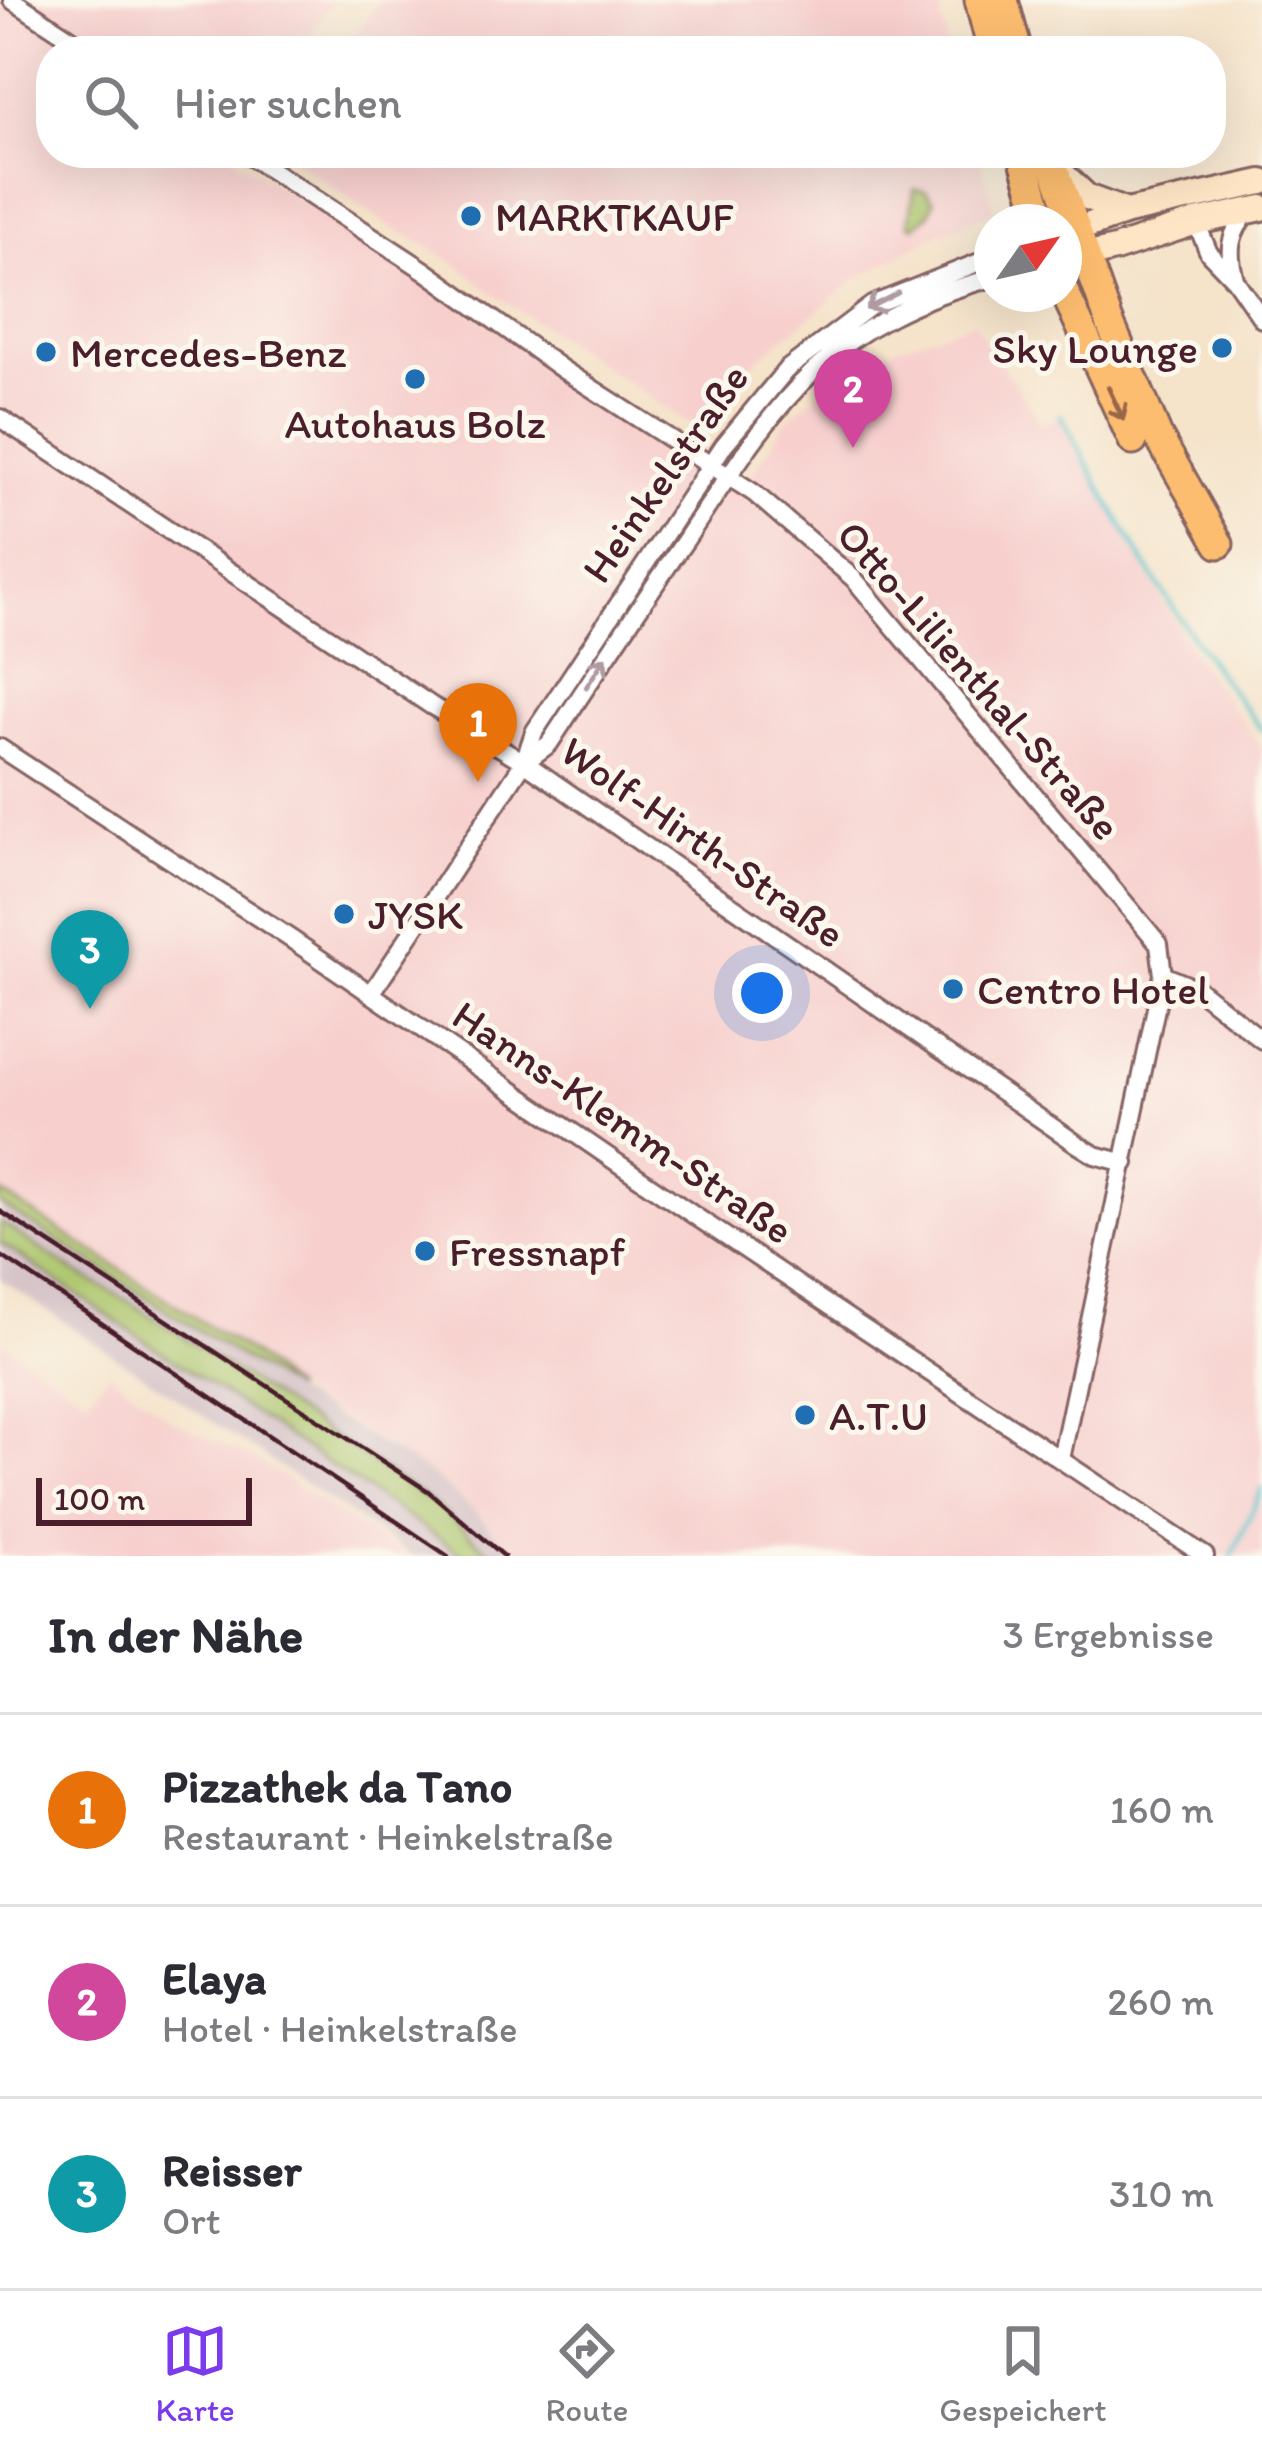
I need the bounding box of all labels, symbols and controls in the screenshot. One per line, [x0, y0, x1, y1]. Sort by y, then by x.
search box [36, 36, 1226, 168]
icon: search [78, 69, 144, 135]
text: Hier suchen [174, 75, 402, 129]
place label: MARKTKAUF [495, 191, 734, 242]
marker: MARKTKAUF [458, 203, 484, 229]
north arrow [974, 204, 1082, 312]
one-way arrow [865, 290, 901, 313]
place label: Sky Lounge [992, 323, 1198, 374]
place label: Mercedes-Benz [70, 327, 346, 378]
marker: Sky Lounge [1209, 335, 1235, 361]
marker: Mercedes-Benz [33, 339, 59, 365]
pin: 2 [814, 349, 892, 448]
street label: Heinkelstraße [571, 354, 759, 592]
marker: Autohaus Bolz [402, 366, 428, 392]
one-way arrow [1106, 385, 1128, 421]
place label: Autohaus Bolz [284, 398, 546, 449]
street label: Otto-Lilienthal-Straße [826, 510, 1132, 850]
one-way arrow [584, 656, 609, 690]
pin: 1 [439, 683, 517, 782]
street label: Wolf-Hirth-Straße [551, 725, 855, 959]
place label: JYSK [368, 889, 463, 940]
marker: JYSK [331, 901, 357, 927]
pin: 3 [51, 910, 129, 1009]
your location [732, 963, 792, 1023]
place label: Centro Hotel [977, 964, 1209, 1015]
marker: Centro Hotel [940, 976, 966, 1002]
street label: Hanns-Klemm-Straße [443, 989, 803, 1255]
place label: Fressnapf [449, 1226, 626, 1277]
marker: Fressnapf [412, 1238, 438, 1264]
place label: A.T.U [829, 1390, 928, 1441]
marker: A.T.U [792, 1402, 818, 1428]
scale bar [36, 1472, 252, 1525]
text: 100 m [54, 1479, 145, 1518]
text: In der Nähe [48, 1604, 303, 1665]
text: 3 Ergebnisse [1003, 1611, 1214, 1658]
text: Pizzathek da Tano [162, 1759, 512, 1813]
text: 1 [78, 1786, 96, 1833]
text: 160 m [1110, 1786, 1214, 1833]
text: Restaurant · Heinkelstraße [162, 1813, 614, 1860]
text: Elaya [162, 1951, 266, 2005]
text: 2 [77, 1978, 97, 2025]
text: 260 m [1107, 1978, 1214, 2025]
text: Hotel · Heinkelstraße [162, 2005, 517, 2052]
text: Reisser [162, 2143, 302, 2197]
text: 3 [76, 2170, 98, 2217]
text: 310 m [1109, 2170, 1214, 2217]
text: Ort [162, 2197, 220, 2244]
tab: Karte [155, 2318, 235, 2429]
tab: Route [546, 2318, 629, 2429]
tab: Gespeichert [939, 2318, 1107, 2429]

